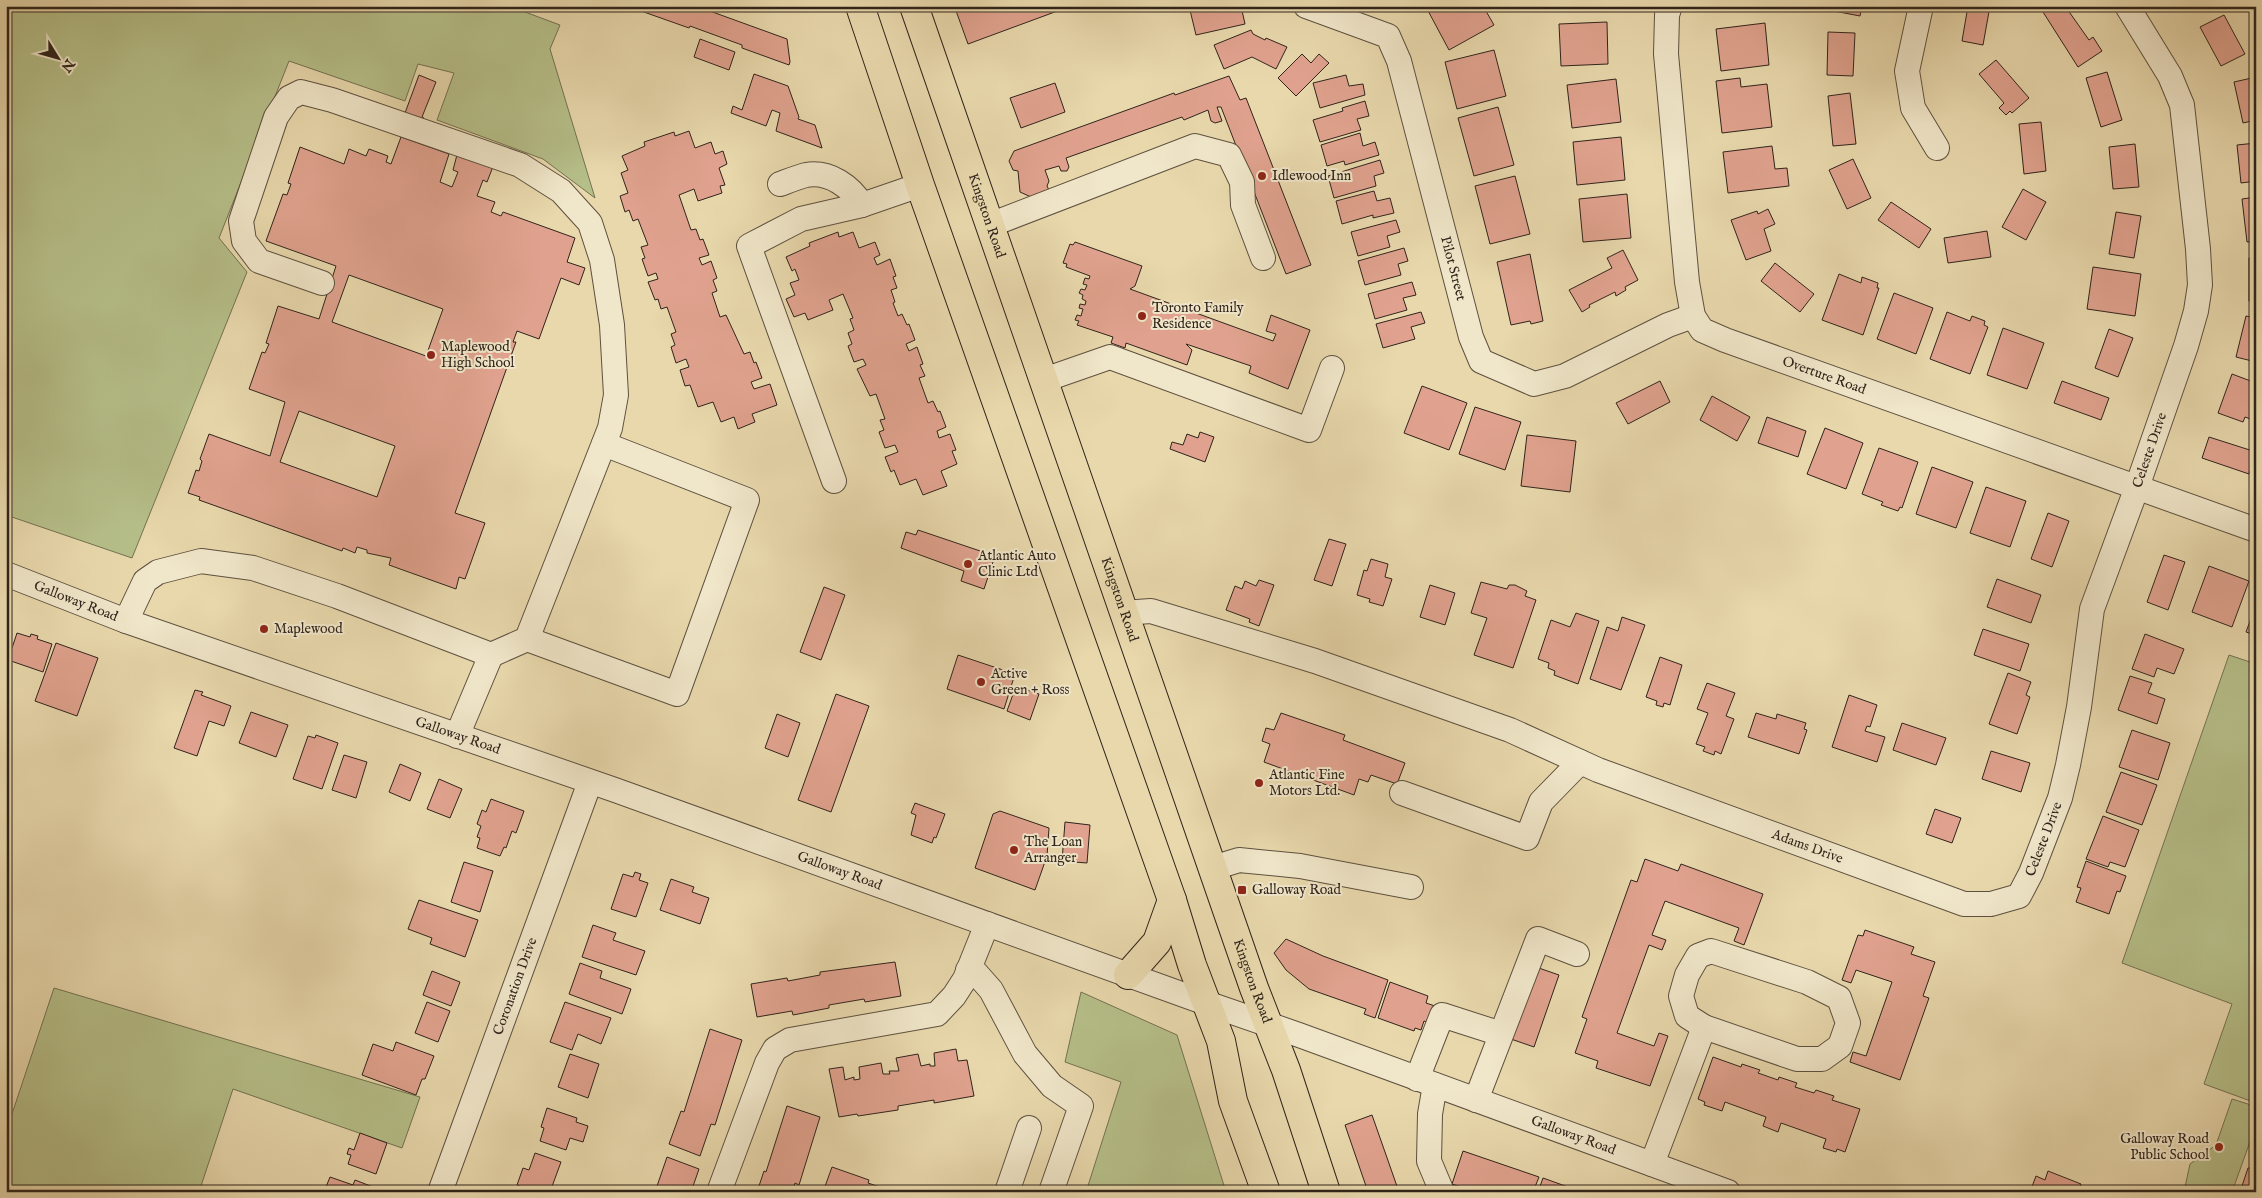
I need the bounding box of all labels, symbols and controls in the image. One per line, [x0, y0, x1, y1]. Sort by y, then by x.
north arrow [32, 32, 82, 82]
text: N [57, 54, 79, 75]
place label: Idlewood Inn [1272, 167, 1352, 185]
marker: Idlewood Inn [1256, 170, 1268, 182]
street label: Kingston Road [964, 171, 1010, 261]
street label: Pilot Street [1436, 234, 1470, 303]
place label: Toronto Family Residence [1152, 299, 1244, 333]
marker: Toronto Family Residence [1136, 310, 1148, 322]
place label: Maplewood High School [441, 338, 514, 372]
marker: Maplewood High School [425, 349, 437, 361]
street label: Overture Road [1780, 352, 1869, 399]
street label: Celeste Drive [2128, 410, 2171, 490]
place label: Atlantic Auto Clinic Ltd [977, 547, 1057, 581]
street label: Kingston Road [1097, 555, 1143, 645]
marker: Atlantic Auto Clinic Ltd [962, 558, 974, 570]
street label: Galloway Road [31, 577, 121, 626]
place label: Maplewood [274, 620, 343, 638]
marker: Maplewood [258, 623, 270, 635]
place label: Active Green + Ross [990, 665, 1070, 699]
marker: Active Green + Ross [975, 676, 987, 688]
street label: Galloway Road [413, 713, 503, 759]
place label: Atlantic Fine Motors Ltd. [1268, 766, 1345, 800]
marker: Atlantic Fine Motors Ltd. [1253, 777, 1265, 789]
street label: Celeste Drive [2021, 799, 2067, 879]
street label: Adams Drive [1768, 825, 1846, 868]
place label: The Loan Arranger [1023, 833, 1083, 867]
marker: The Loan Arranger [1008, 844, 1020, 856]
street label: Galloway Road [795, 847, 885, 895]
place label: Galloway Road [1252, 881, 1341, 899]
marker: Galloway Road [1236, 884, 1248, 896]
street label: Coronation Drive [489, 934, 542, 1038]
street label: Kingston Road [1229, 937, 1276, 1026]
street label: Galloway Road [1529, 1112, 1619, 1159]
place label: Galloway Road Public School [2120, 1130, 2210, 1164]
marker: Galloway Road Public School [2213, 1141, 2225, 1153]

